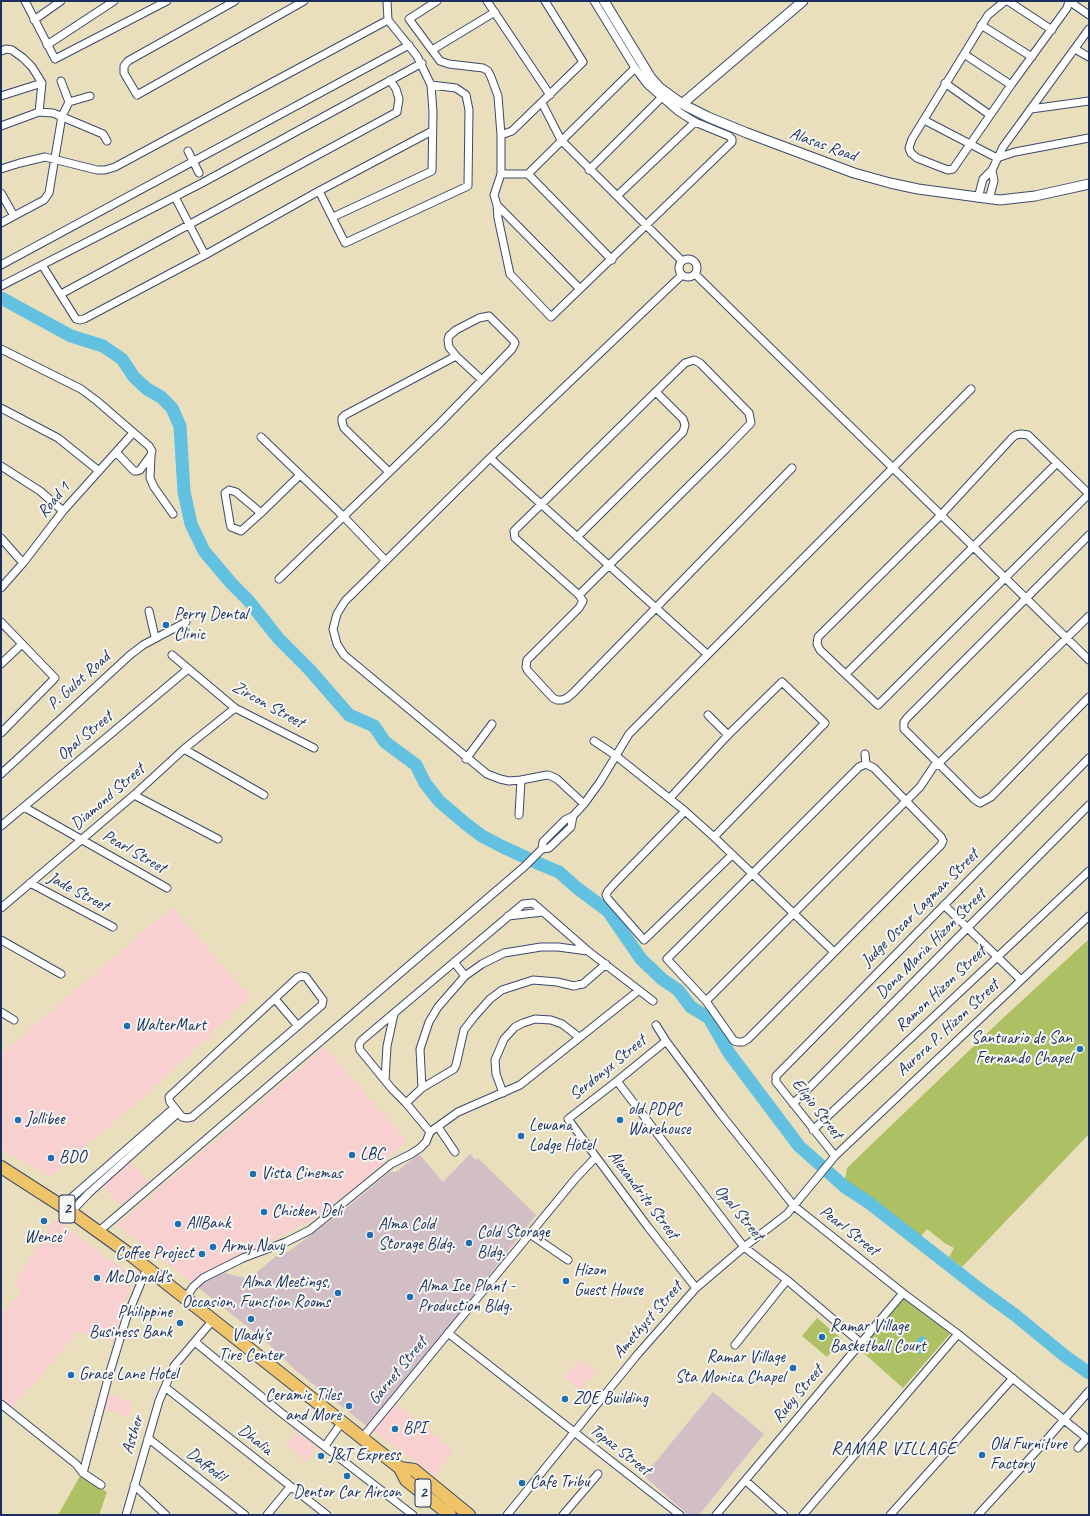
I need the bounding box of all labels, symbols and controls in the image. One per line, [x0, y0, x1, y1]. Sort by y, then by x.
street label: Alasas Road [787, 123, 859, 167]
street label: Road 1 [33, 478, 75, 522]
place label: Perry Dental Clinic [174, 605, 248, 645]
marker: Perry Dental Clinic [161, 620, 171, 630]
street label: P. Gulot Road [43, 648, 115, 714]
street label: Zircon Street [229, 677, 307, 733]
street label: Opal Street [53, 707, 117, 765]
street label: Diamond Street [67, 759, 149, 835]
street label: Pearl Street [99, 826, 169, 878]
street label: Judge Oscar Lagman Street [857, 845, 983, 971]
street label: Jade Street [44, 868, 112, 916]
street label: Dona Maria Hizon Street [872, 885, 990, 1003]
street label: Ramon Hizon Street [891, 942, 991, 1036]
street label: Aurora P. Hizon Street [893, 975, 1003, 1081]
place label: WalterMart [135, 1016, 206, 1036]
marker: WalterMart [122, 1021, 132, 1031]
place label: Santuario de San Fernando Chapel [971, 1029, 1072, 1069]
street label: Serdonyx Street [566, 1031, 650, 1105]
marker: Santuario de San Fernando Chapel [1075, 1044, 1085, 1054]
street label: Eligio Street [787, 1075, 847, 1143]
place label: old PDPC Warehouse [628, 1100, 691, 1140]
place label: Jollibee [26, 1110, 64, 1130]
marker: Jollibee [13, 1115, 23, 1125]
marker: old PDPC Warehouse [615, 1115, 625, 1125]
place label: Lewana Lodge Hotel [529, 1116, 594, 1156]
marker: Lewana Lodge Hotel [516, 1131, 526, 1141]
place label: LBC [360, 1145, 384, 1165]
street label: Alexandrite Street [603, 1147, 683, 1243]
place label: BDO [59, 1148, 86, 1168]
marker: LBC [347, 1150, 357, 1160]
marker: BDO [46, 1153, 56, 1163]
place label: Vista Cinemas [261, 1164, 342, 1184]
marker: Vista Cinemas [248, 1169, 258, 1179]
street label: Opal Street [710, 1181, 768, 1245]
road number: 2 [59, 1195, 75, 1223]
street label: Pearl Street [815, 1201, 883, 1261]
place label: Chicken Deli [272, 1202, 342, 1222]
marker: Chicken Deli [259, 1207, 269, 1217]
place label: AllBank [186, 1214, 230, 1234]
place label: Alma Cold Storage Bldg. [378, 1215, 455, 1255]
marker: Wence' [39, 1216, 49, 1226]
marker: AllBank [173, 1219, 183, 1229]
place label: Cold Storage Bldg. [477, 1223, 549, 1263]
place label: Wence' [24, 1228, 64, 1248]
marker: Alma Cold Storage Bldg. [365, 1230, 375, 1240]
place label: Army Navy [221, 1237, 284, 1257]
marker: Cold Storage Bldg. [464, 1238, 474, 1248]
marker: Army Navy [208, 1242, 218, 1252]
place label: Coffee Project [115, 1244, 194, 1264]
marker: Coffee Project [197, 1249, 207, 1259]
place label: Hizon Guest House [574, 1261, 643, 1301]
place label: McDonald's [105, 1268, 171, 1288]
marker: McDonald's [92, 1273, 102, 1283]
place label: Alma Meetings, Occasion, Function Rooms [182, 1273, 330, 1313]
marker: Hizon Guest House [561, 1276, 571, 1286]
place label: Alma Ice Plant - Production Bldg. [418, 1277, 515, 1317]
street label: Amethyst Street [609, 1277, 687, 1363]
marker: Alma Meetings, Occasion, Function Rooms [333, 1288, 343, 1298]
marker: Alma Ice Plant - Production Bldg. [405, 1292, 415, 1302]
place label: Philippine Business Bank [89, 1303, 172, 1343]
marker: Vlady's Tire Center [246, 1314, 256, 1324]
place label: Ramar Village Basketball Court [830, 1317, 926, 1357]
marker: Philippine Business Bank [175, 1318, 185, 1328]
place label: Vlady's Tire Center [218, 1326, 284, 1366]
marker: Ramar Village Basketball Court [817, 1332, 827, 1342]
street label: Garnet Street [364, 1333, 432, 1409]
place label: Ramar Village Sta Monica Chapel [675, 1348, 785, 1388]
street label: Ruby Street [768, 1361, 828, 1427]
marker: Ramar Village Sta Monica Chapel [788, 1363, 798, 1373]
place label: Grace Lane Hotel [79, 1365, 178, 1385]
marker: Grace Lane Hotel [66, 1370, 76, 1380]
place label: Ceramic Tiles and More [265, 1386, 341, 1426]
place label: ZOE Building [573, 1389, 648, 1409]
marker: ZOE Building [560, 1394, 570, 1404]
marker: Ceramic Tiles and More [344, 1401, 354, 1411]
street label: Asther [118, 1413, 148, 1457]
place label: BPI [403, 1419, 426, 1439]
street label: Dhalia [234, 1420, 276, 1460]
street label: Topaz Street [585, 1420, 655, 1480]
marker: BPI [390, 1424, 400, 1434]
place label: Old Furniture Factory [990, 1435, 1067, 1475]
district label: RAMAR VILLAGE [832, 1438, 956, 1460]
street label: Daffodil [182, 1443, 230, 1487]
place label: J&T Express [329, 1446, 400, 1466]
marker: Old Furniture Factory [977, 1450, 987, 1460]
marker: J&T Express [316, 1451, 326, 1461]
marker: Dentor Car Aircon [342, 1471, 352, 1481]
place label: Cafe Tribu [530, 1473, 590, 1493]
marker: Cafe Tribu [517, 1478, 527, 1488]
road number: 2 [415, 1479, 431, 1507]
place label: Dentor Car Aircon [293, 1483, 401, 1503]

